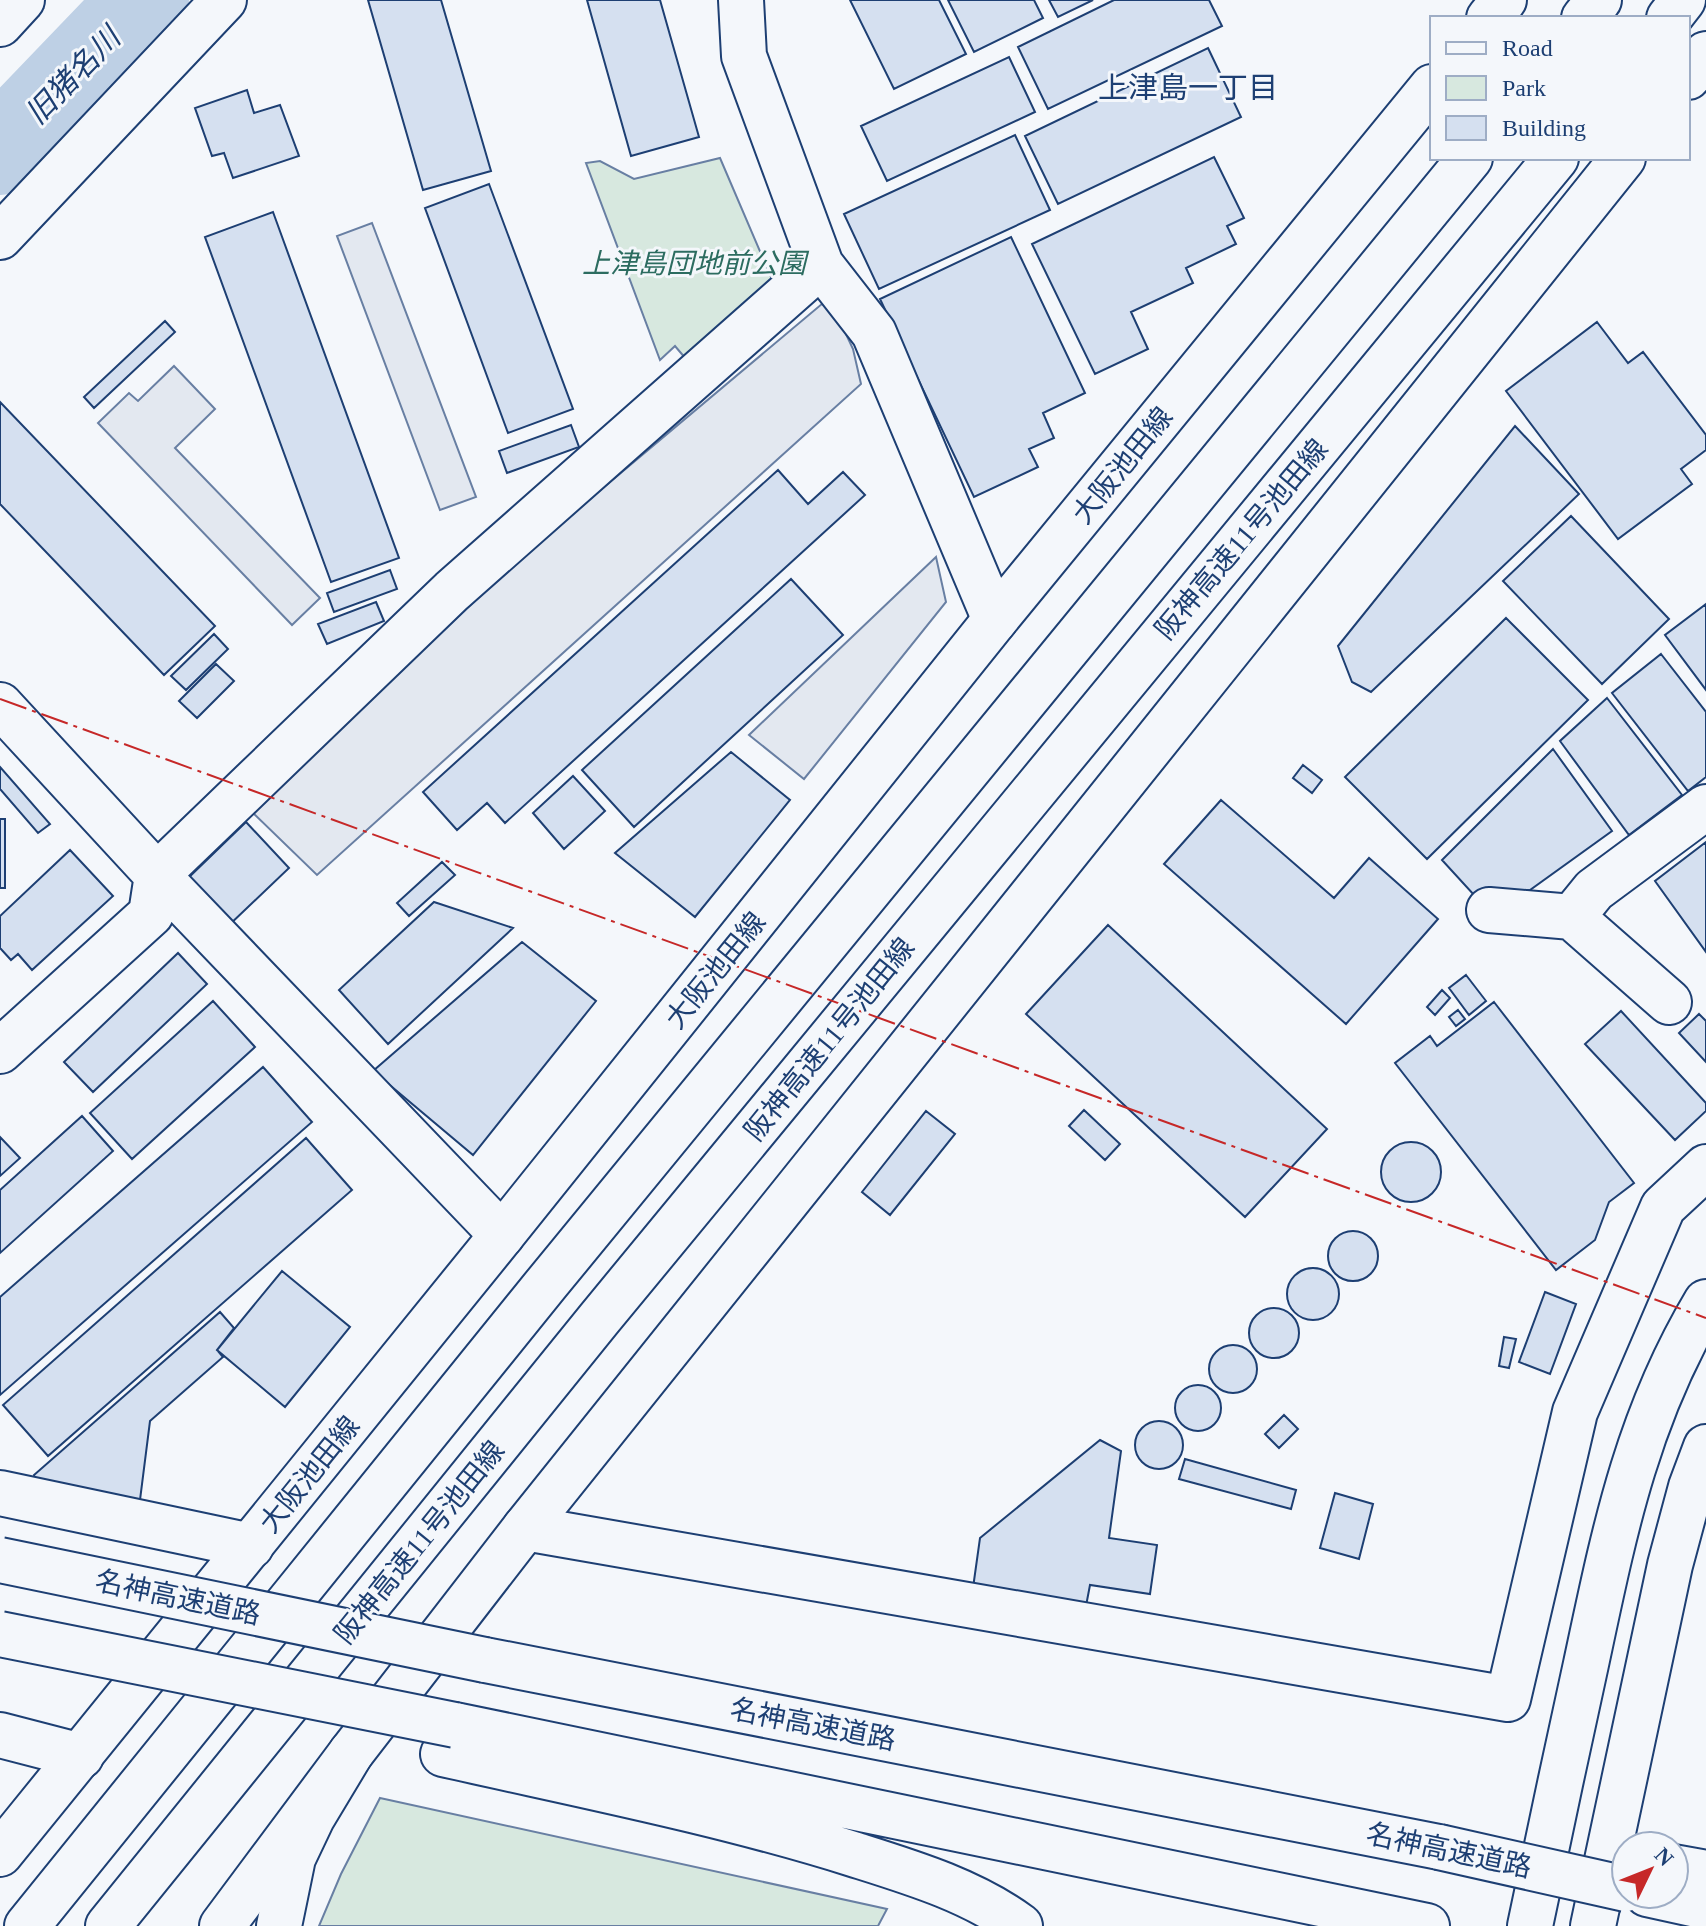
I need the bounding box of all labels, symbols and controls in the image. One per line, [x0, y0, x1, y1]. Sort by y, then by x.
legend [1430, 16, 1690, 160]
water label: 旧猪名川 [19, 19, 128, 130]
text: Road [1502, 35, 1553, 61]
district label: 上津島一丁目 [1098, 71, 1278, 104]
text: Park [1502, 75, 1546, 101]
text: Building [1502, 115, 1586, 141]
park label: 上津島団地前公園 [582, 248, 810, 279]
street label: 大阪池田線 [1066, 401, 1178, 529]
street label: 阪神高速11号池田線 [1149, 433, 1334, 645]
street label: 大阪池田線 [659, 906, 771, 1034]
street label: 阪神高速11号池田線 [738, 932, 920, 1147]
street label: 大阪池田線 [253, 1410, 365, 1538]
street label: 阪神高速11号池田線 [328, 1435, 510, 1650]
street label: 名神高速道路 [93, 1565, 263, 1630]
street label: 名神高速道路 [727, 1693, 898, 1756]
street label: 名神高速道路 [1364, 1818, 1534, 1883]
north arrow [1610, 1830, 1690, 1910]
text: N [1650, 1842, 1679, 1871]

